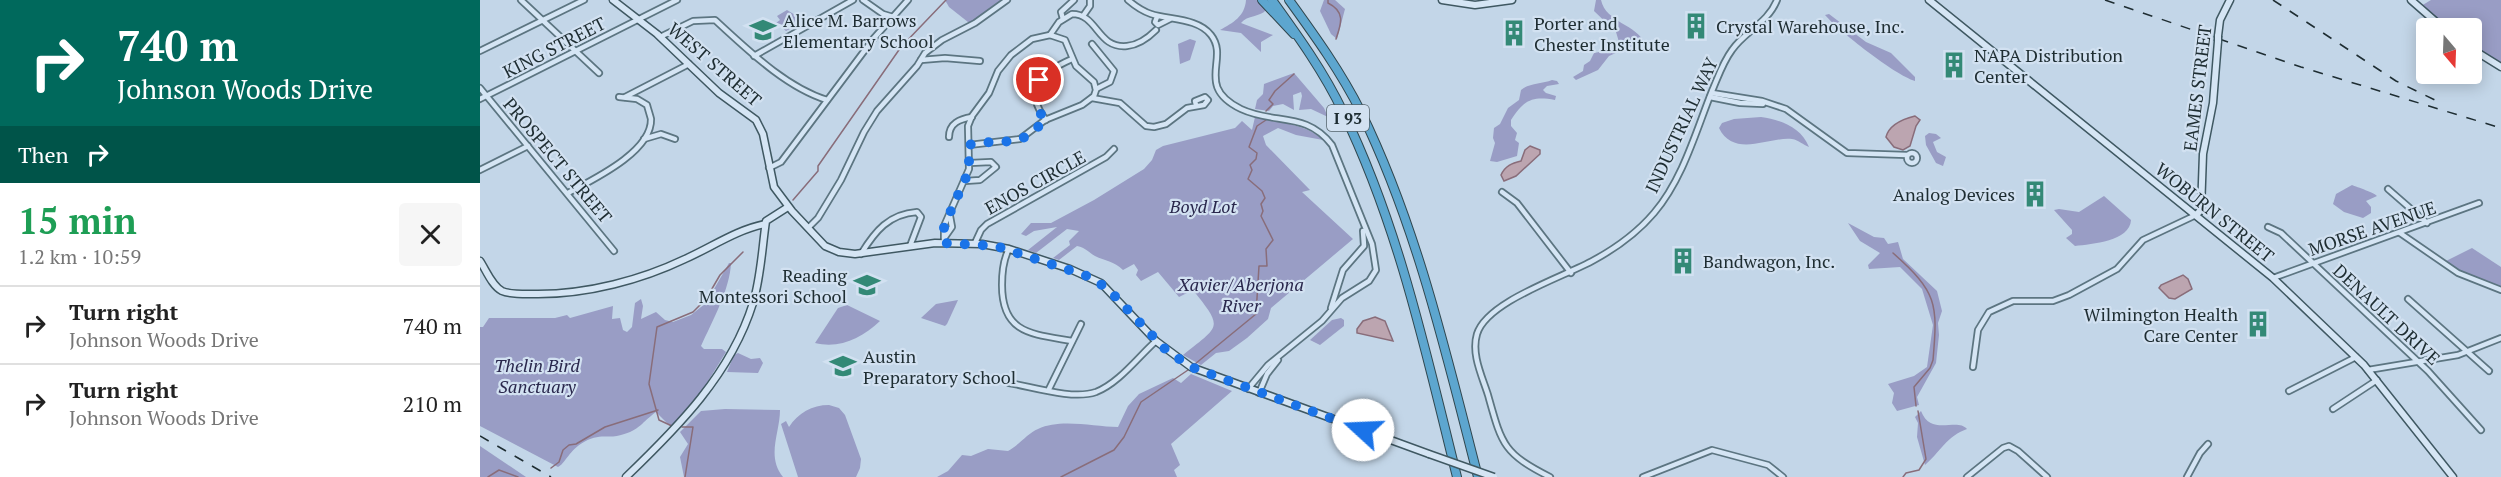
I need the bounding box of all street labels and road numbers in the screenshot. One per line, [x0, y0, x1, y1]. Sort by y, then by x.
street label: KING STREET [499, 11, 609, 83]
street label: WEST STREET [663, 17, 767, 111]
street label: EAMES STREET [2177, 23, 2217, 153]
street label: INDUSTRIAL WAY [1639, 53, 1723, 197]
street label: PROSPECT STREET [498, 92, 618, 228]
road number: I 93 [1327, 105, 1369, 131]
street label: ENOS CIRCLE [980, 144, 1090, 220]
street label: WOBURN STREET [2151, 157, 2279, 267]
street label: MORSE AVENUE [2305, 195, 2439, 261]
street label: DENAULT DRIVE [2328, 258, 2446, 370]

